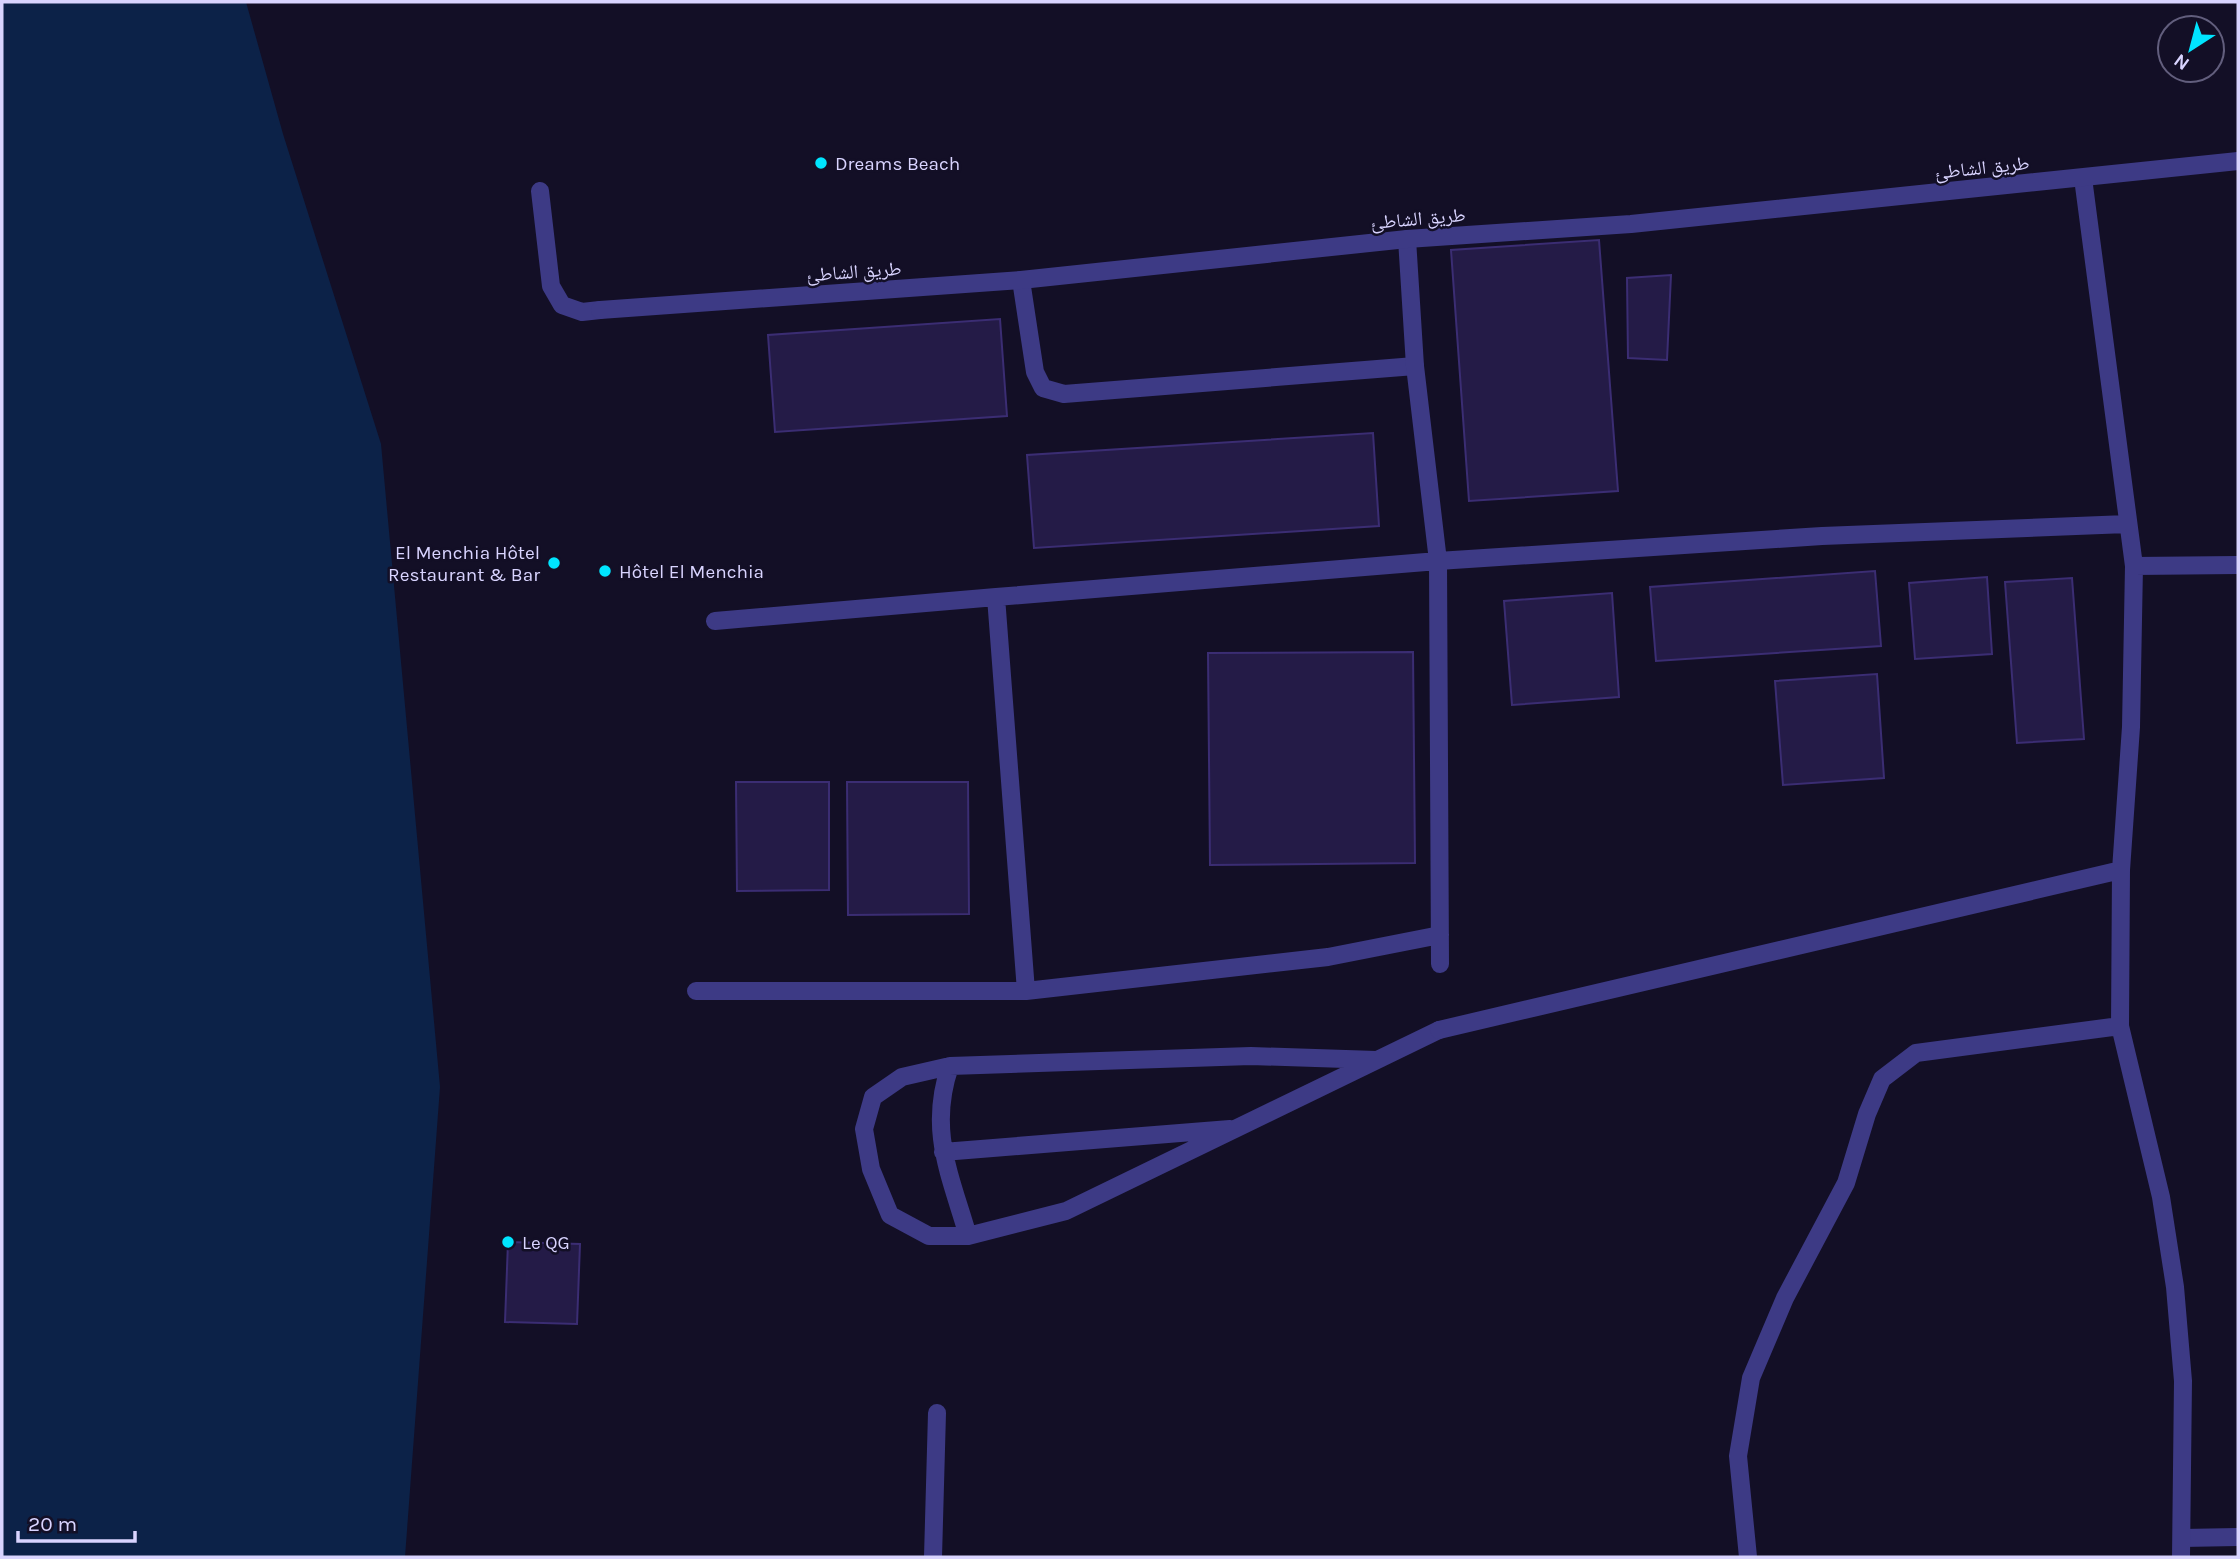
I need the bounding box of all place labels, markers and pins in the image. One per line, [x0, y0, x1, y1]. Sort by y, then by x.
place label: Dreams Beach [835, 153, 960, 175]
marker: Dreams Beach [813, 155, 829, 171]
place label: El Menchia Hôtel Restaurant & Bar [388, 542, 540, 586]
marker: El Menchia Hôtel Restaurant & Bar [546, 555, 562, 571]
place label: Hôtel El Menchia [619, 561, 764, 583]
marker: Hôtel El Menchia [597, 563, 613, 579]
place label: Le QG [522, 1232, 570, 1254]
marker: Le QG [500, 1234, 516, 1250]

